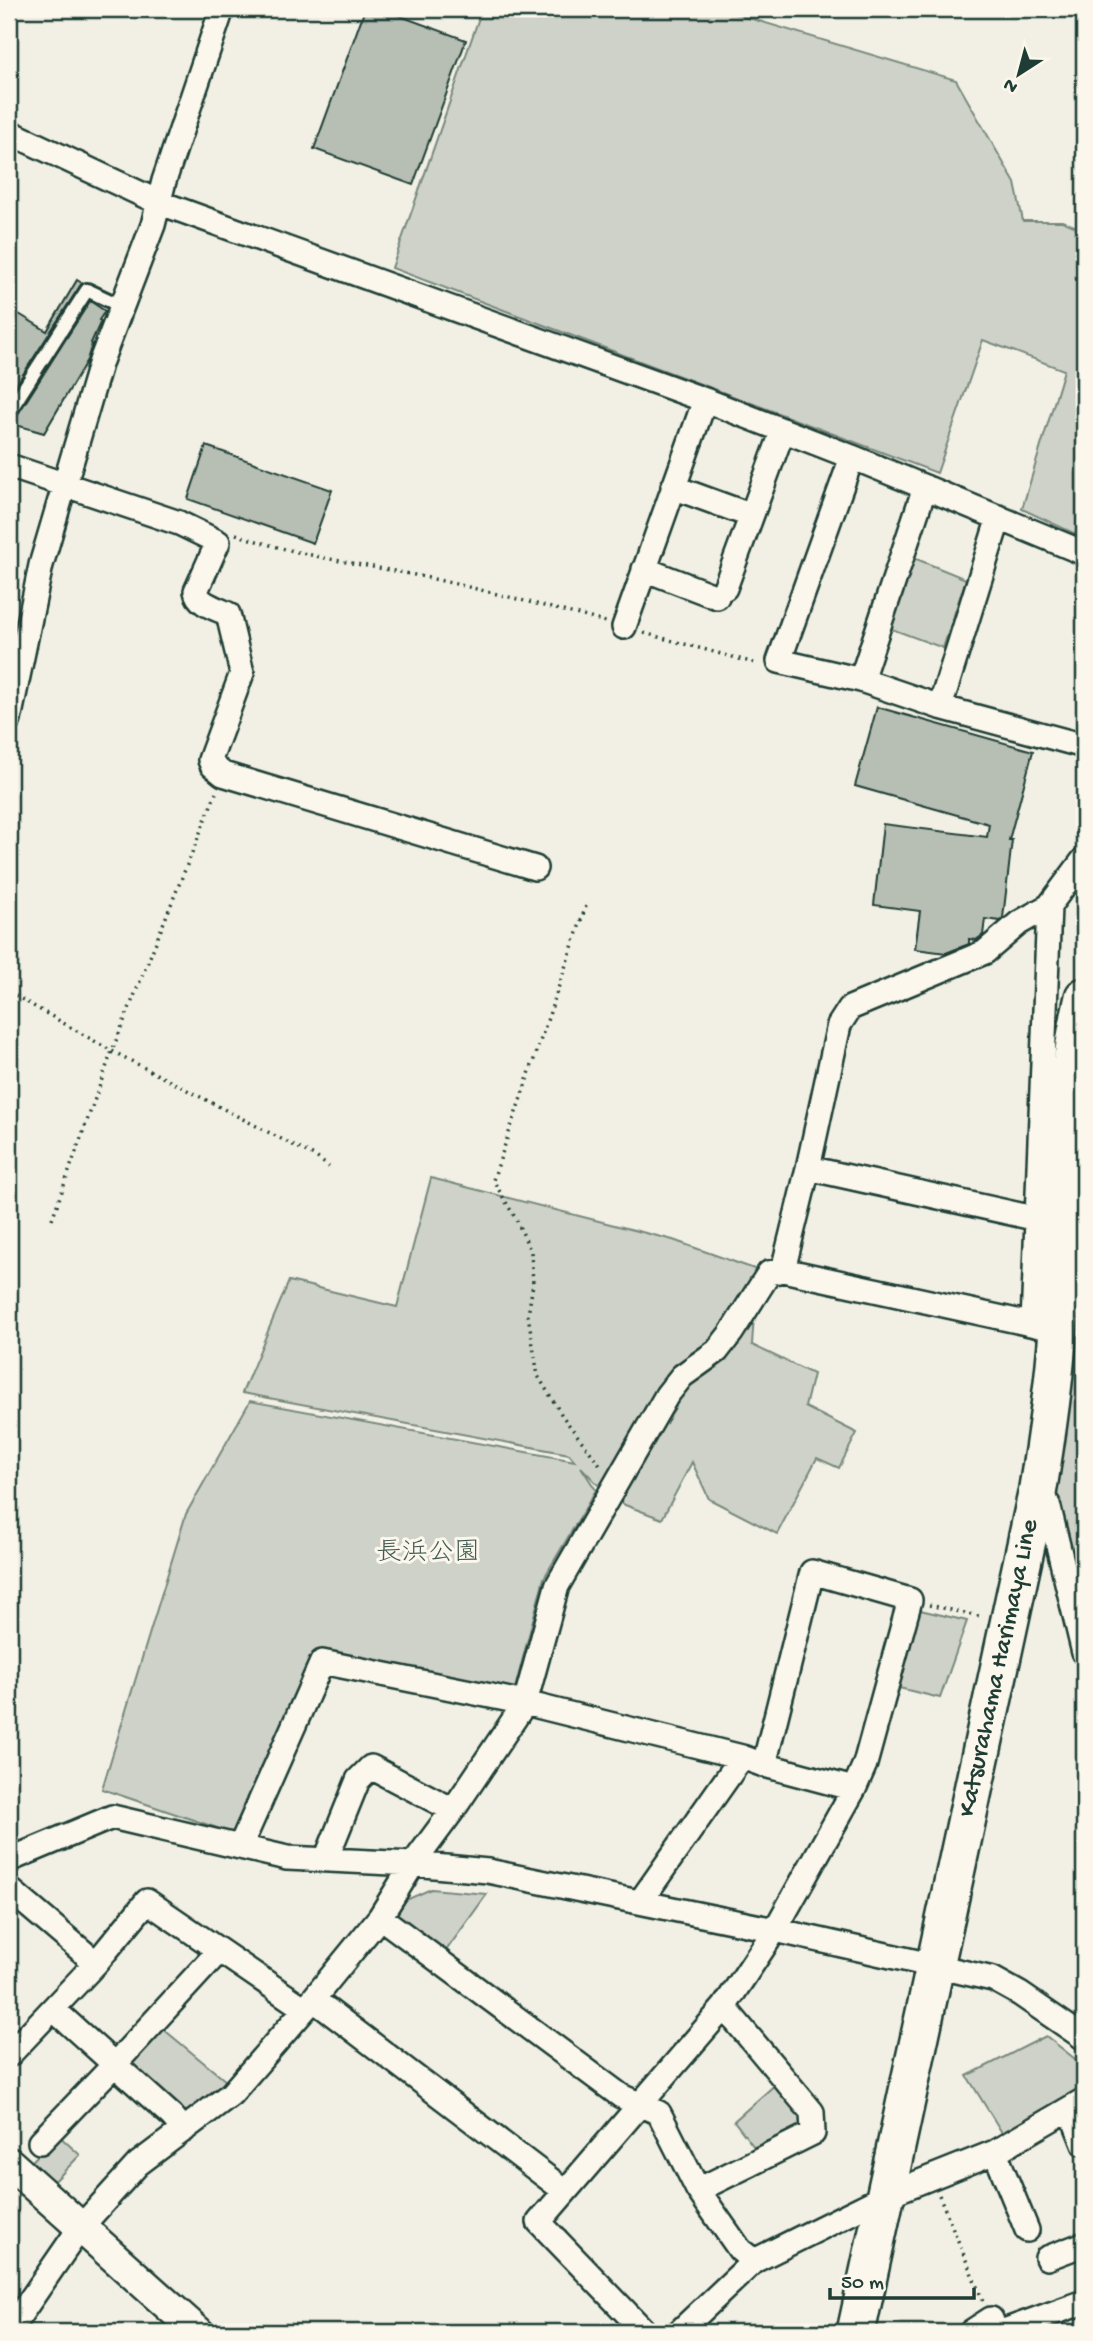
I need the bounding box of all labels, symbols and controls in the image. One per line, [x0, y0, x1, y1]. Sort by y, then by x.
north arrow [984, 38, 1054, 108]
text: N [999, 72, 1023, 98]
street label: Katsurahama Harimaya Line [952, 1516, 1047, 1820]
park label: 長浜公園 [376, 1539, 480, 1570]
scale bar [830, 2257, 974, 2301]
text: 50 m [841, 2272, 884, 2297]

